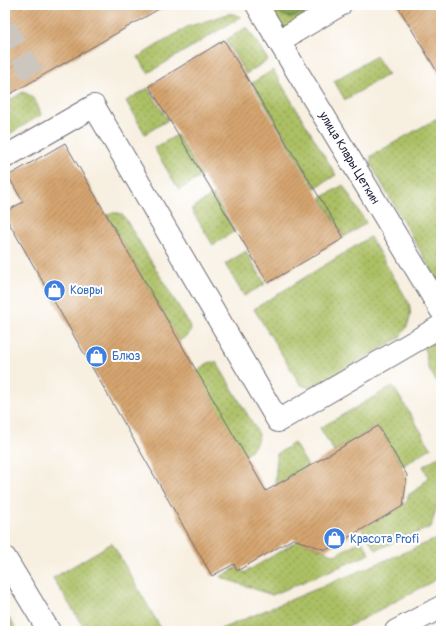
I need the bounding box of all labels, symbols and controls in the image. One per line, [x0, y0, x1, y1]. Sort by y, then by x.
street label: улица Клары Цеткин [315, 108, 383, 207]
shop icon: Ковры [42, 277, 68, 303]
place label: Ковры [70, 283, 103, 298]
shop icon: Блюз [84, 343, 110, 369]
place label: Блюз [112, 349, 141, 364]
shop icon: Красота Profi [321, 526, 347, 552]
place label: Красота Profi [350, 532, 419, 547]

